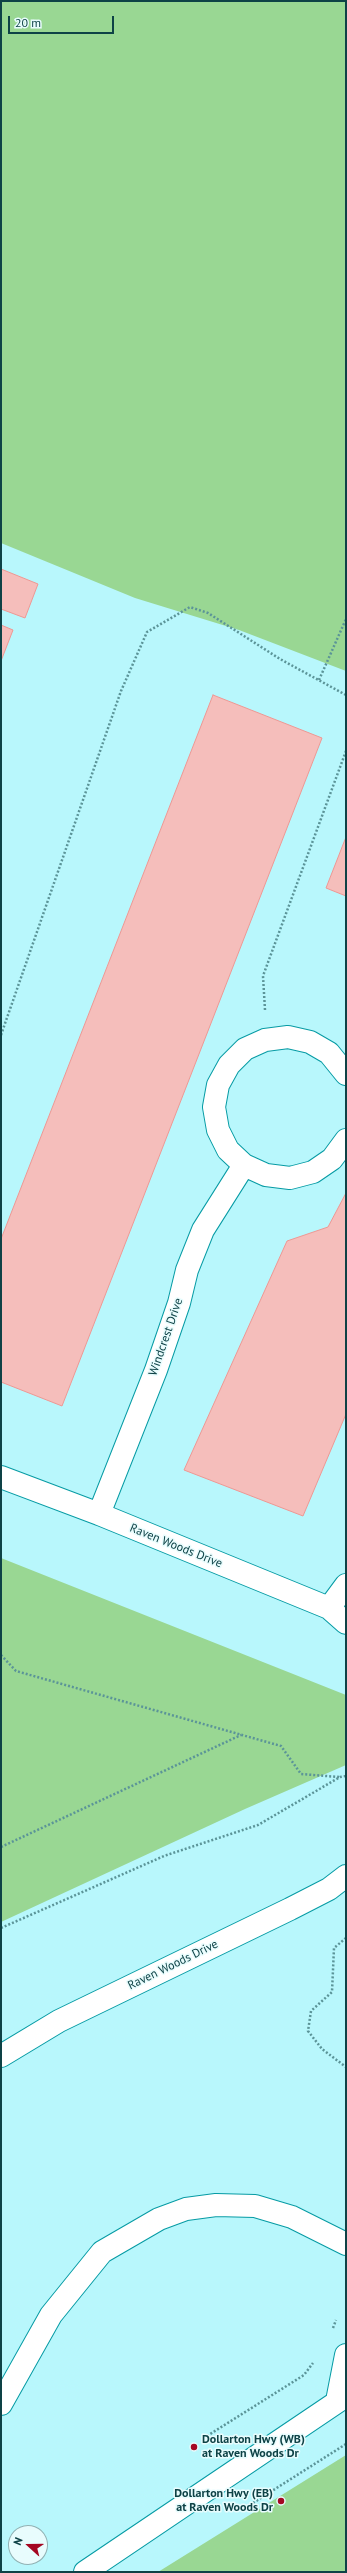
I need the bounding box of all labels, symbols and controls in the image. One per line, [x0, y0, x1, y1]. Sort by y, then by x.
scale bar [10, 8, 116, 34]
text: 20 m [15, 15, 41, 30]
street label: Windcrest Drive [146, 1296, 186, 1378]
street label: Raven Woods Drive [128, 1521, 224, 1571]
street label: Raven Woods Drive [126, 1937, 220, 1993]
place label: Dollarton Hwy (WB) at Raven Woods Dr [202, 2433, 305, 2461]
marker: Dollarton Hwy (WB) at Raven Woods Dr [189, 2442, 199, 2452]
place label: Dollarton Hwy (EB) at Raven Woods Dr [174, 2487, 273, 2515]
marker: Dollarton Hwy (EB) at Raven Woods Dr [276, 2496, 286, 2506]
north arrow [8, 2525, 48, 2565]
text: N [10, 2535, 26, 2547]

